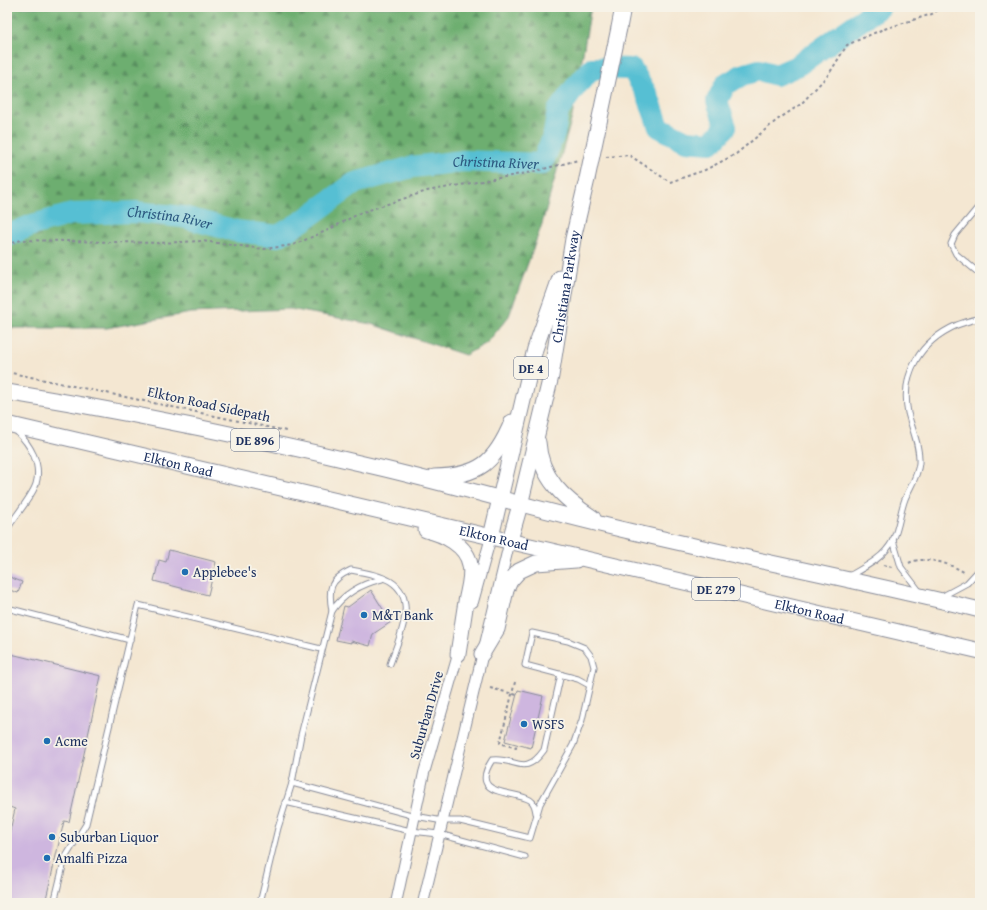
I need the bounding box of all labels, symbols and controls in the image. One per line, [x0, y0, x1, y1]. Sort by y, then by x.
water label: Christina River [451, 150, 540, 174]
water label: Christina River [127, 201, 215, 234]
street label: Christiana Parkway [546, 228, 585, 344]
road number: DE 4 [514, 357, 548, 379]
street label: Elkton Road Sidepath [146, 381, 272, 427]
road number: DE 896 [231, 429, 279, 451]
street label: Elkton Road [142, 446, 216, 482]
street label: Elkton Road [457, 520, 531, 555]
place label: Applebee's [193, 562, 257, 582]
marker: Applebee's [180, 567, 190, 577]
road number: DE 279 [692, 578, 740, 600]
street label: Elkton Road [773, 593, 847, 629]
place label: M&T Bank [372, 605, 434, 625]
marker: M&T Bank [359, 610, 369, 620]
street label: Suburban Drive [404, 668, 448, 762]
place label: WSFS [532, 714, 565, 734]
marker: WSFS [519, 719, 529, 729]
place label: Acme [55, 731, 88, 751]
marker: Acme [42, 736, 52, 746]
place label: Suburban Liquor [60, 827, 159, 847]
marker: Suburban Liquor [47, 832, 57, 842]
place label: Amalfi Pizza [55, 848, 128, 868]
marker: Amalfi Pizza [42, 853, 52, 863]

